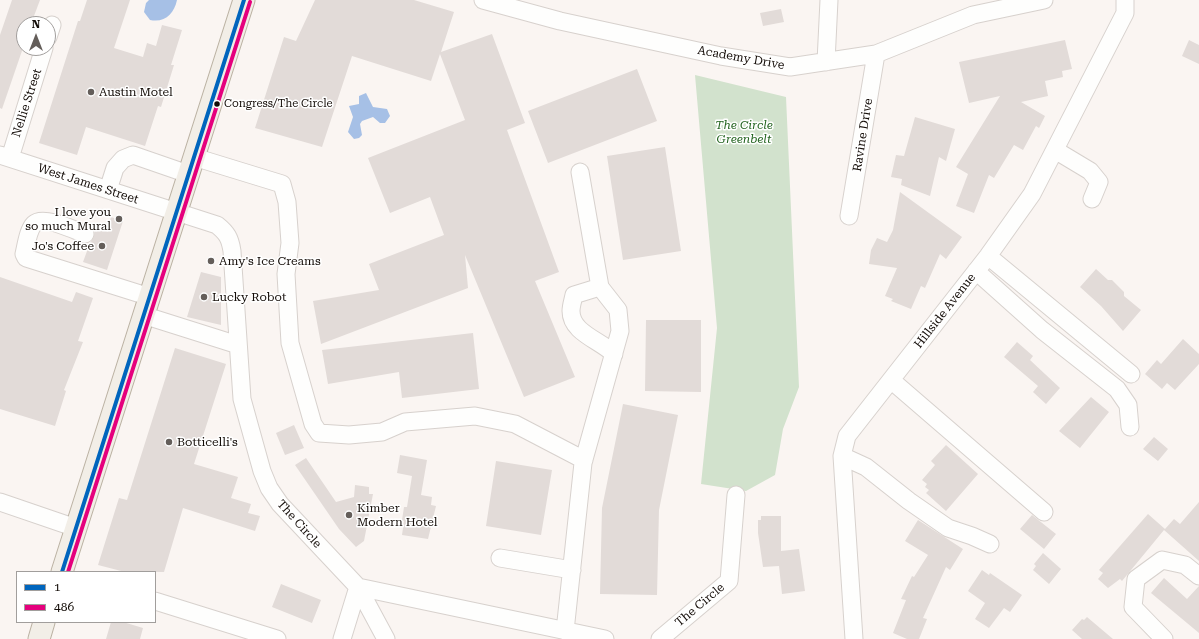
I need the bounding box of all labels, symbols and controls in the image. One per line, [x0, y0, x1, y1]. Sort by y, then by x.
north arrow [16, 16, 56, 56]
text: N [32, 18, 40, 31]
street label: Academy Drive [696, 43, 786, 73]
street label: Nellie Street [9, 67, 45, 139]
place label: Austin Motel [99, 85, 173, 99]
marker: Austin Motel [86, 87, 96, 97]
place label: Congress/The Circle [224, 97, 333, 111]
street label: Ravine Drive [850, 97, 876, 173]
marker: Congress/The Circle [212, 99, 222, 109]
park label: The Circle Greenbelt [715, 118, 773, 146]
street label: West James Street [36, 161, 140, 207]
place label: I love you so much Mural [25, 205, 111, 233]
marker: I love you so much Mural [114, 214, 124, 224]
place label: Jo's Coffee [32, 239, 94, 253]
marker: Jo's Coffee [97, 241, 107, 251]
place label: Amy's Ice Creams [219, 254, 321, 268]
marker: Amy's Ice Creams [206, 256, 216, 266]
street label: Hillside Avenue [911, 271, 979, 351]
place label: Lucky Robot [212, 290, 286, 304]
marker: Lucky Robot [199, 292, 209, 302]
place label: Botticelli's [177, 435, 238, 449]
marker: Botticelli's [164, 437, 174, 447]
street label: The Circle [274, 497, 324, 551]
place label: Kimber Modern Hotel [357, 501, 437, 529]
marker: Kimber Modern Hotel [344, 510, 354, 520]
legend [16, 571, 156, 623]
text: 1 [54, 580, 61, 594]
street label: The Circle [672, 580, 728, 630]
text: 486 [54, 600, 74, 614]

